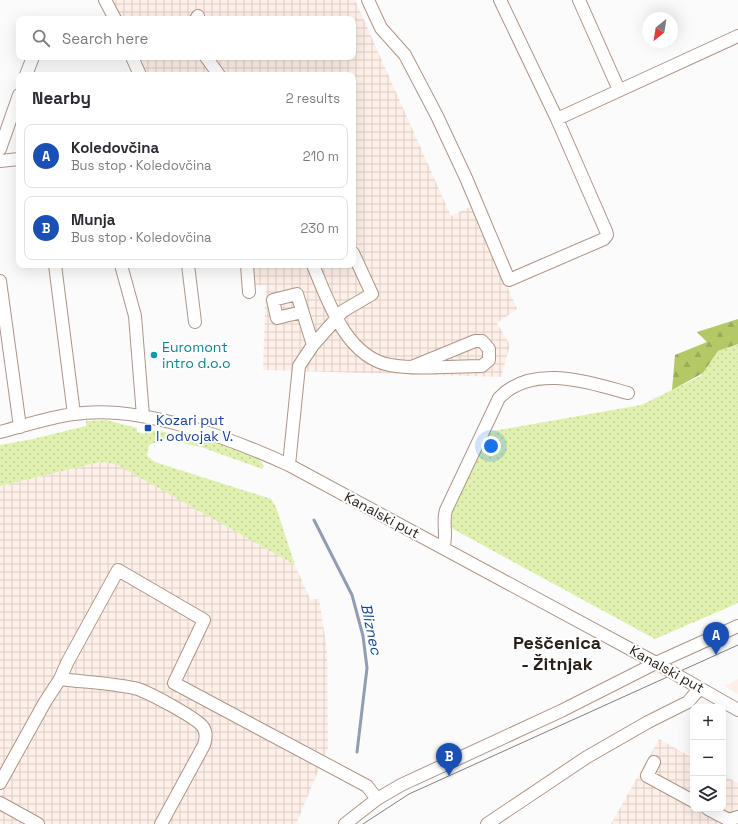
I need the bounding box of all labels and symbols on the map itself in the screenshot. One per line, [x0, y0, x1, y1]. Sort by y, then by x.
north arrow [642, 12, 678, 48]
place label: Euromont intro d.o.o [162, 338, 231, 372]
marker: Euromont intro d.o.o [149, 350, 159, 360]
place label: Kozari put I. odvojak V. [156, 411, 233, 445]
marker: Kozari put I. odvojak V. [143, 423, 153, 433]
your location [481, 436, 501, 456]
street label: Kanalski put [341, 488, 423, 542]
water label: Bliznec [357, 601, 386, 657]
pin: A [703, 622, 729, 655]
district label: Peščenica - Žitnjak [513, 631, 602, 675]
street label: Kanalski put [627, 641, 707, 697]
pin: B [436, 743, 462, 776]

